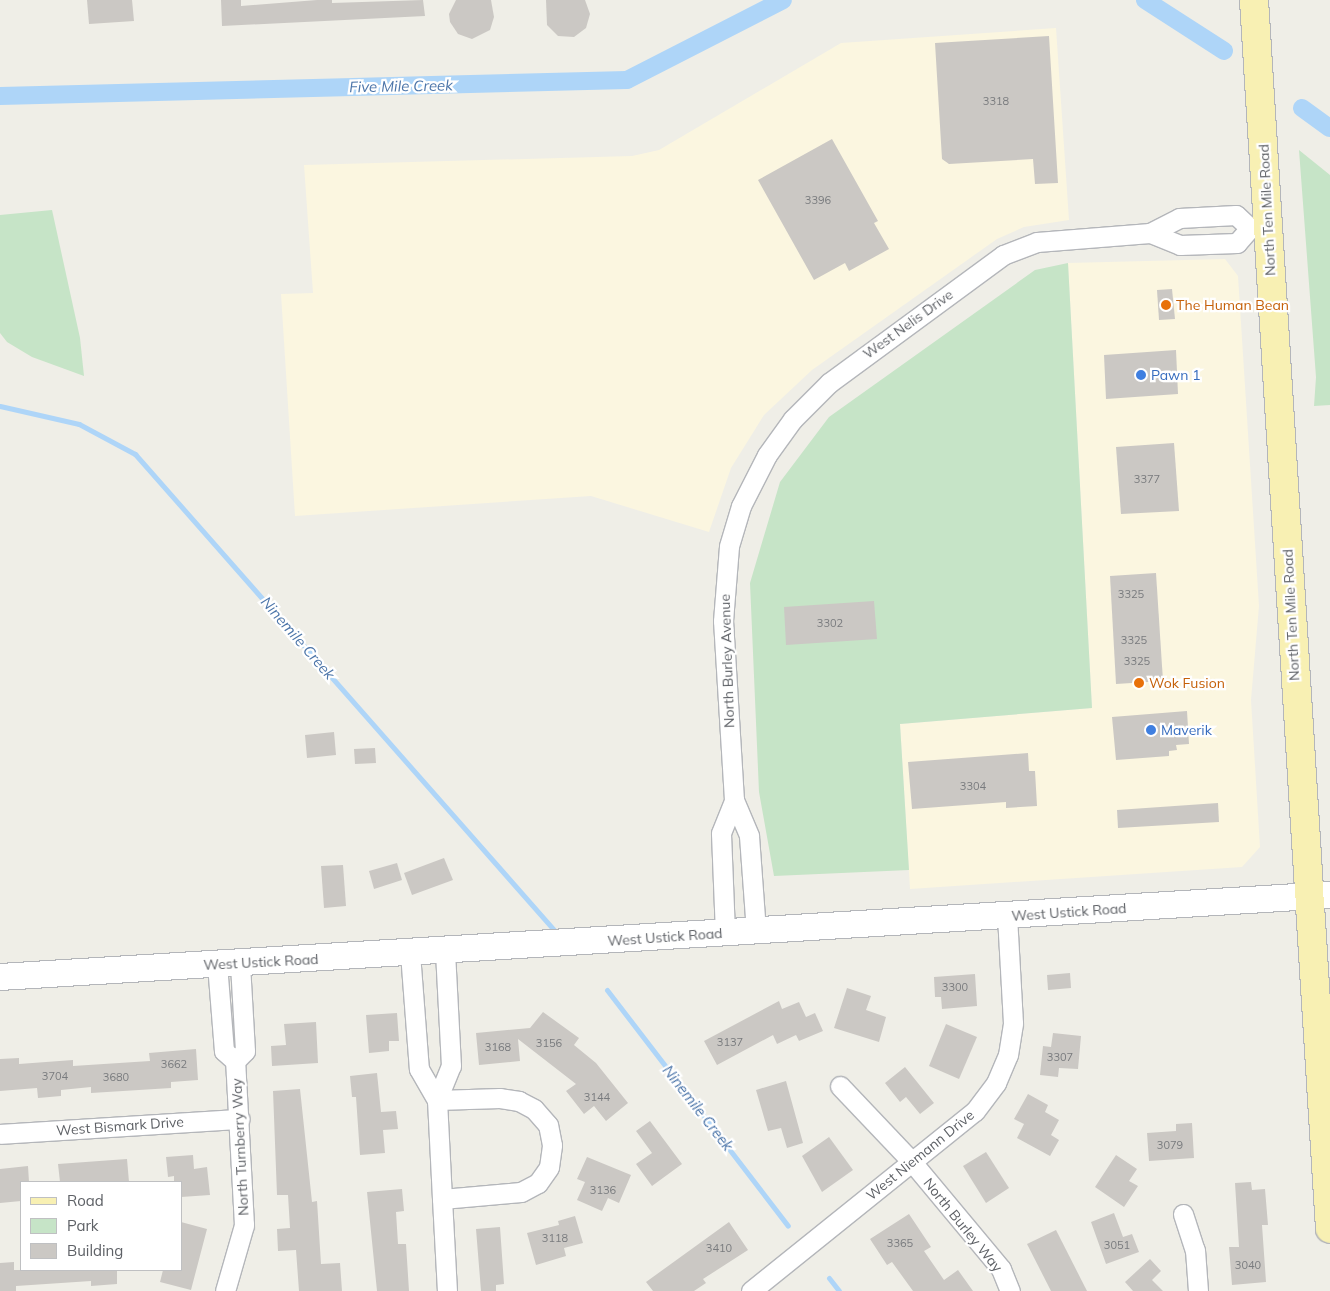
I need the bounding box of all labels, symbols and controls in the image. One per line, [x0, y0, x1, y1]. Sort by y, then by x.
water label: Five Mile Creek [349, 76, 453, 96]
house number: 3318 [983, 94, 1009, 108]
street label: North Ten Mile Road [1255, 144, 1279, 276]
house number: 3396 [805, 193, 831, 207]
street label: West Nelis Drive [860, 286, 956, 362]
place label: The Human Bean [1176, 297, 1289, 313]
marker: The Human Bean [1160, 299, 1172, 311]
place label: Pawn 1 [1151, 367, 1201, 383]
marker: Pawn 1 [1135, 369, 1147, 381]
house number: 3377 [1134, 472, 1160, 486]
street label: North Ten Mile Road [1279, 549, 1303, 681]
house number: 3325 [1118, 587, 1144, 601]
water label: Ninemile Creek [257, 593, 339, 683]
street label: North Burley Avenue [716, 594, 738, 728]
house number: 3302 [817, 616, 843, 630]
house number: 3325 [1121, 633, 1147, 647]
house number: 3325 [1124, 654, 1150, 668]
place label: Wok Fusion [1149, 675, 1225, 691]
marker: Wok Fusion [1133, 677, 1145, 689]
place label: Maverik [1161, 722, 1212, 738]
marker: Maverik [1145, 724, 1157, 736]
house number: 3304 [960, 779, 986, 793]
street label: West Ustick Road [1011, 900, 1127, 924]
street label: West Ustick Road [607, 925, 723, 949]
street label: West Ustick Road [203, 951, 319, 973]
house number: 3300 [942, 980, 968, 994]
house number: 3137 [717, 1035, 743, 1049]
house number: 3156 [536, 1036, 562, 1050]
house number: 3168 [485, 1040, 511, 1054]
house number: 3307 [1047, 1050, 1073, 1064]
house number: 3662 [161, 1057, 187, 1071]
water label: Ninemile Creek [659, 1062, 737, 1154]
house number: 3704 [42, 1069, 68, 1083]
house number: 3680 [103, 1070, 129, 1084]
street label: North Turnberry Way [228, 1078, 252, 1216]
house number: 3144 [584, 1090, 610, 1104]
street label: West Niemann Drive [863, 1106, 977, 1204]
street label: West Bismark Drive [56, 1113, 184, 1139]
house number: 3079 [1157, 1138, 1183, 1152]
street label: North Burley Way [920, 1175, 1006, 1275]
legend [20, 1181, 182, 1271]
house number: 3136 [590, 1183, 616, 1197]
text: Road [67, 1191, 104, 1210]
text: Park [67, 1216, 99, 1235]
house number: 3118 [542, 1231, 568, 1245]
house number: 3365 [887, 1236, 913, 1250]
house number: 3051 [1104, 1238, 1130, 1252]
text: Building [67, 1241, 123, 1260]
house number: 3410 [706, 1241, 732, 1255]
house number: 3040 [1235, 1258, 1261, 1272]

